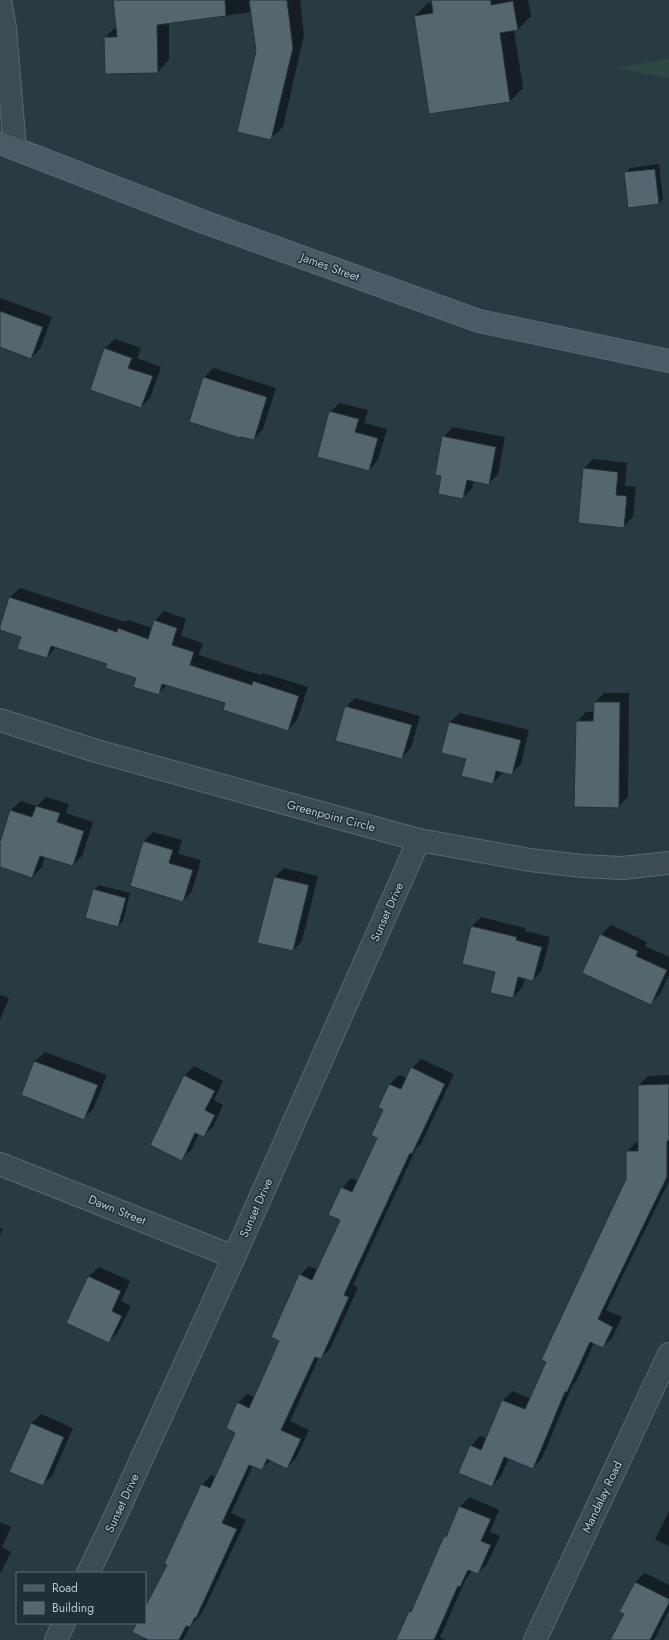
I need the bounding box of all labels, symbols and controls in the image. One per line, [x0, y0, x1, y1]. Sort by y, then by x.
street label: James Street [296, 247, 362, 286]
street label: Greenpoint Circle [285, 796, 377, 836]
street label: Sunset Drive [366, 879, 408, 945]
street label: Sunset Drive [235, 1175, 277, 1241]
street label: Dawn Street [86, 1190, 149, 1230]
street label: Mandalay Road [577, 1458, 627, 1536]
street label: Sunset Drive [100, 1470, 144, 1536]
legend [16, 1572, 146, 1624]
text: Road [52, 1579, 78, 1597]
text: Building [52, 1599, 94, 1617]

